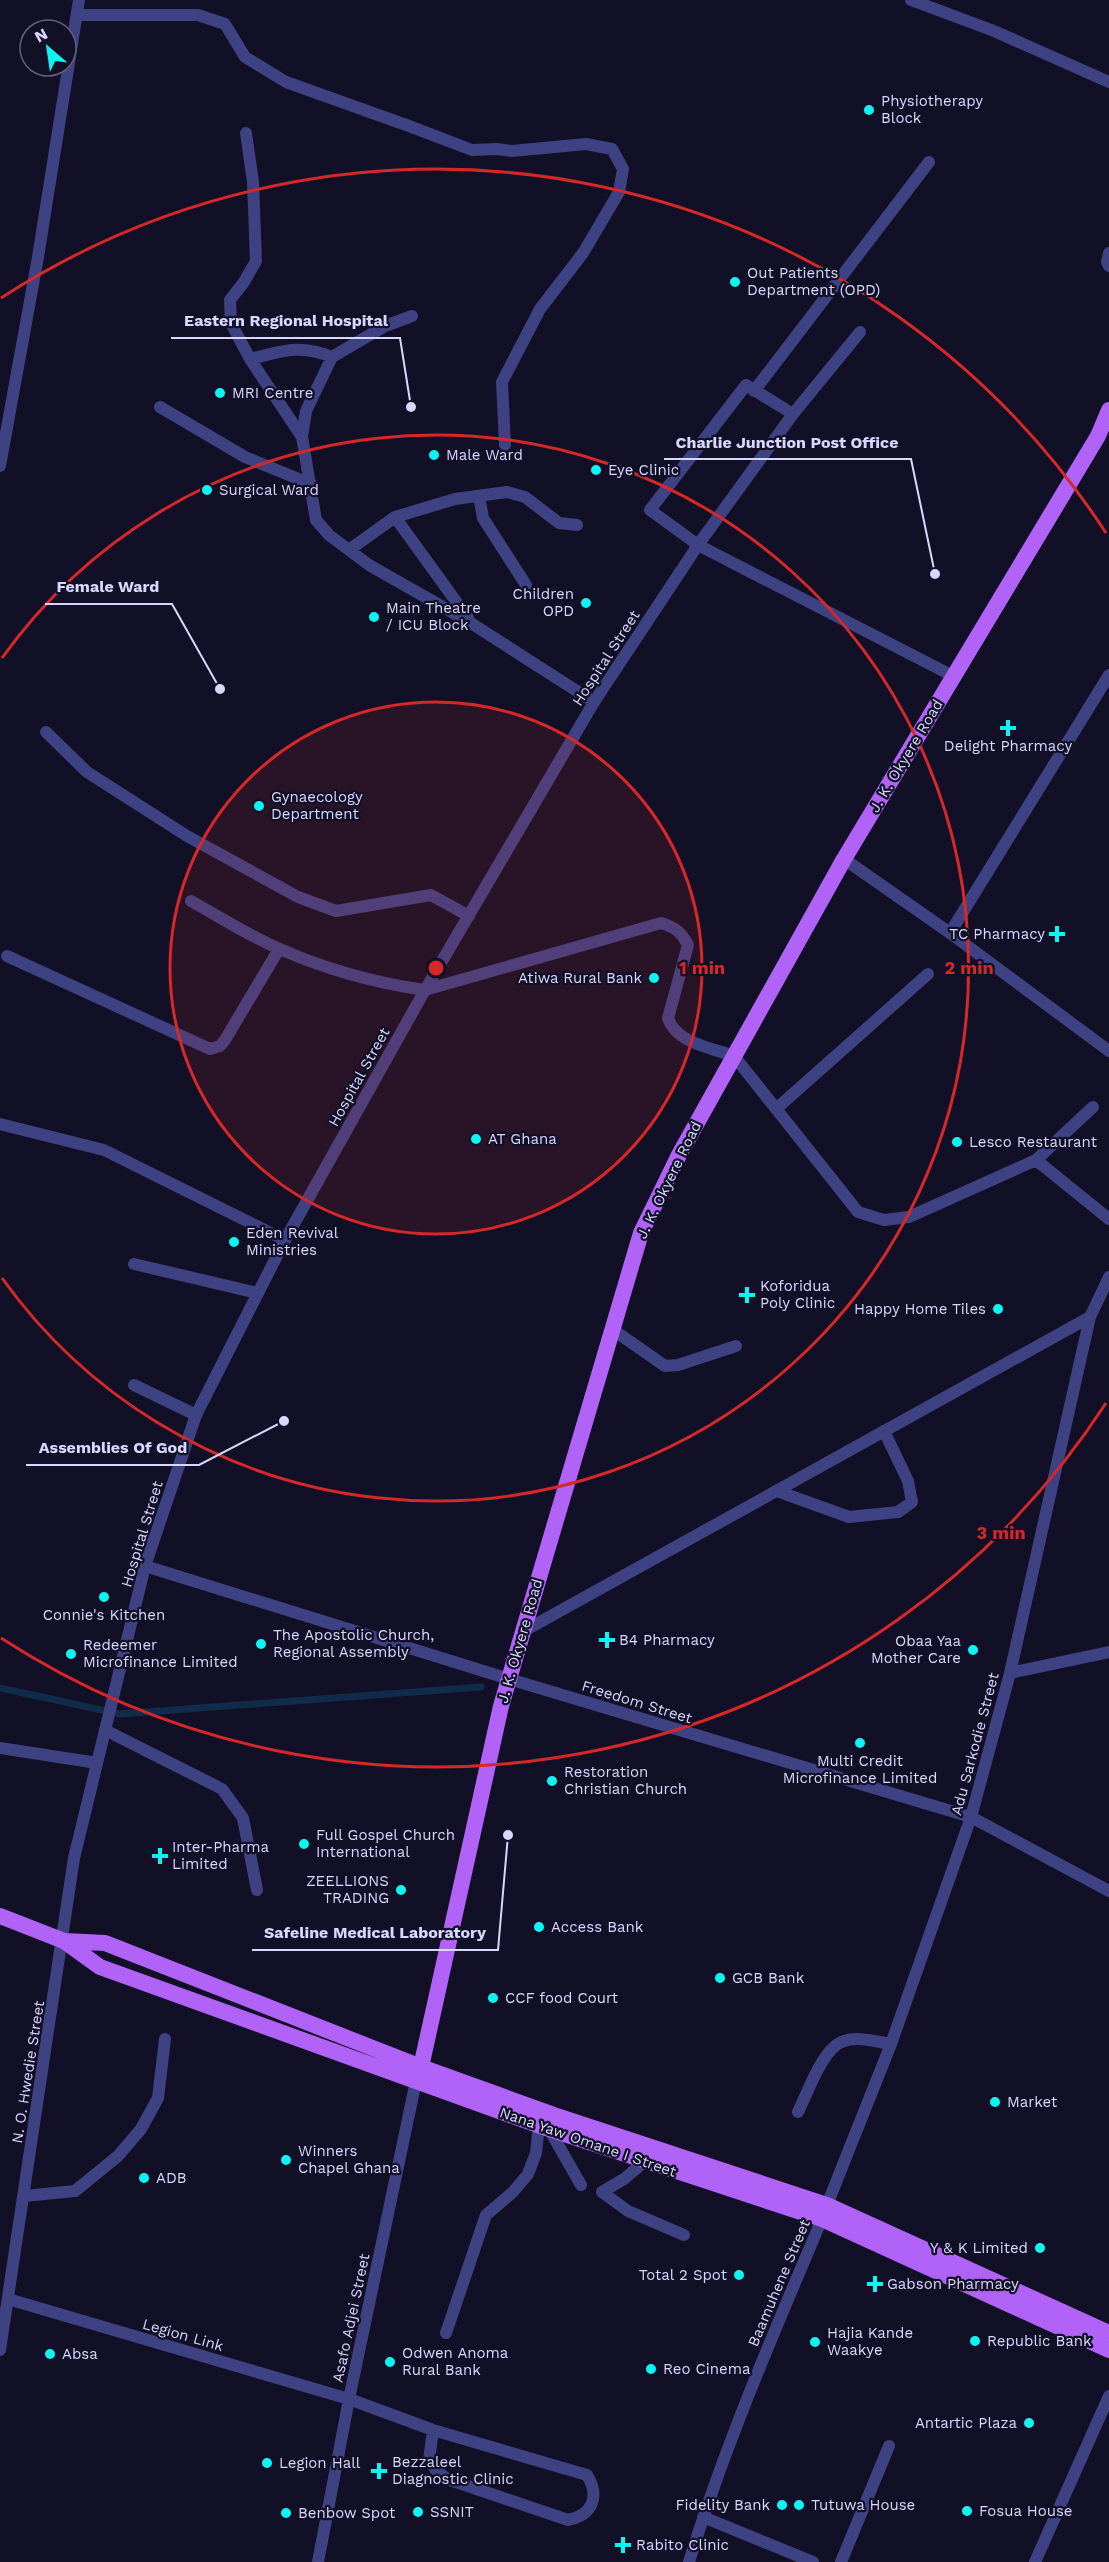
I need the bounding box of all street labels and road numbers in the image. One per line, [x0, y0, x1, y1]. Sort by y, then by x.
street label: Hospital Street [568, 606, 644, 709]
street label: J. K. Okyere Road [865, 696, 947, 816]
street label: Hospital Street [324, 1024, 394, 1130]
street label: J. K. Okyere Road [633, 1118, 705, 1242]
street label: Hospital Street [117, 1478, 167, 1589]
street label: J. K. Okyere Road [494, 1577, 546, 1705]
street label: Adu Sarkodie Street [947, 1670, 1003, 1817]
street label: Freedom Street [580, 1677, 695, 1728]
street label: N. O. Hwedie Street [8, 1999, 48, 2145]
street label: Nana Yaw Omane I Street [497, 2103, 680, 2181]
street label: Baamuhene Street [744, 2216, 814, 2349]
street label: Asafo Adjei Street [329, 2251, 374, 2384]
street label: Legion Link [140, 2315, 226, 2355]

